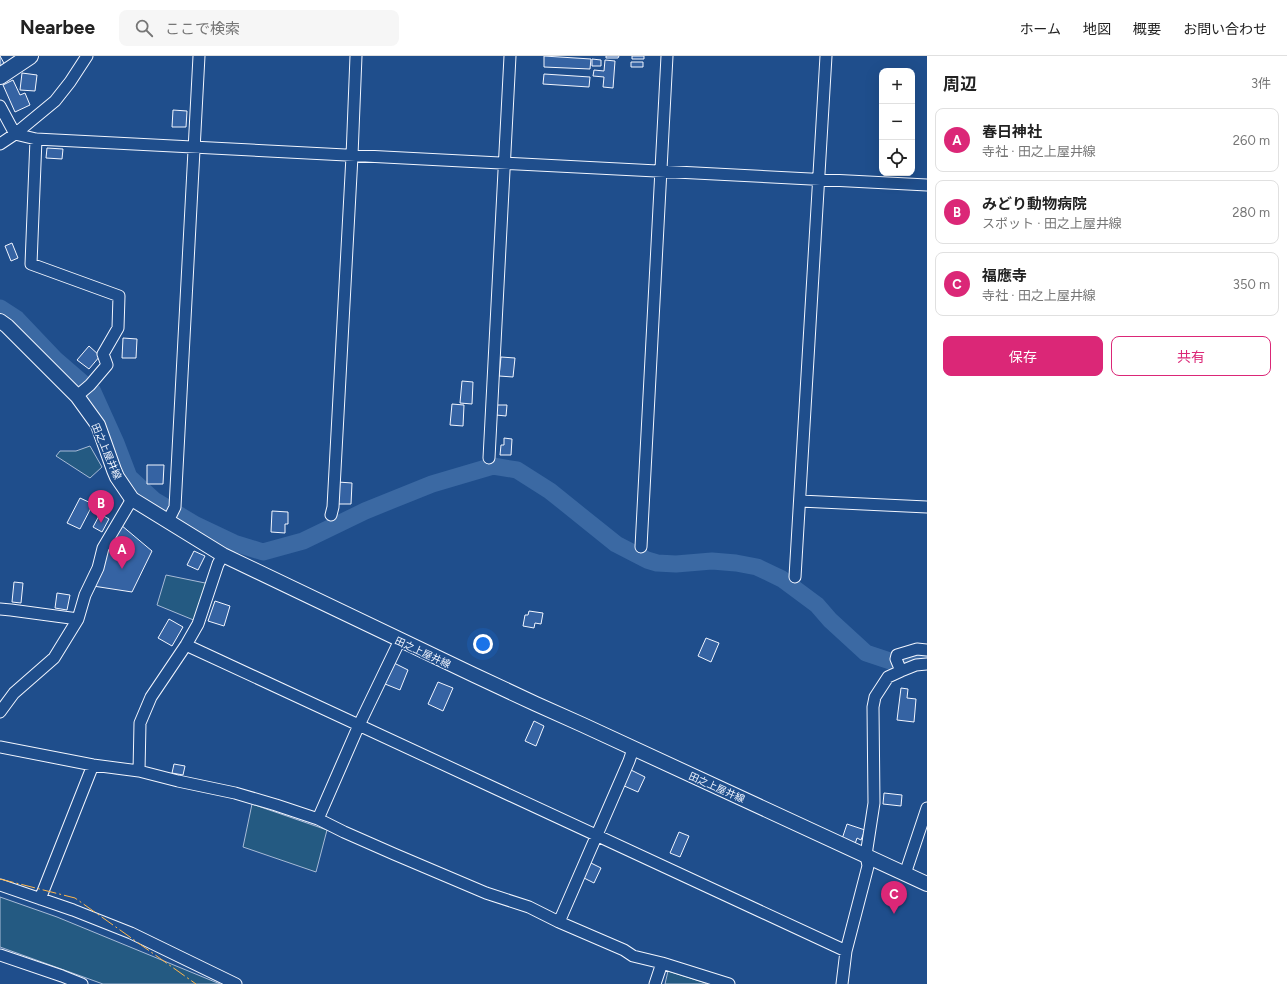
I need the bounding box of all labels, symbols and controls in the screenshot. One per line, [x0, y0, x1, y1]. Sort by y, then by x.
search box [119, 10, 399, 46]
text: Nearbee [20, 16, 95, 39]
icon: search [133, 17, 155, 39]
text: ここで検索 [165, 20, 240, 38]
text: ホーム [1019, 21, 1061, 38]
text: 地図 [1083, 21, 1111, 38]
text: 概要 [1133, 21, 1161, 38]
text: お問い合わせ [1183, 21, 1267, 38]
map controls [879, 68, 915, 176]
button: + [879, 68, 915, 104]
text: 周辺 [943, 74, 977, 94]
text: 3件 [1251, 76, 1271, 91]
button: − [879, 104, 915, 140]
text: 春日神社 [982, 123, 1042, 141]
text: A [952, 133, 962, 148]
text: 260 m [1233, 133, 1270, 148]
button: locate [879, 140, 915, 176]
text: 寺社 · 田之上屋井線 [982, 144, 1096, 159]
text: みどり動物病院 [982, 195, 1087, 213]
text: B [953, 205, 961, 220]
text: 280 m [1232, 205, 1270, 220]
text: スポット · 田之上屋井線 [982, 216, 1122, 231]
text: 福應寺 [982, 267, 1027, 285]
text: C [952, 277, 962, 292]
text: 350 m [1233, 277, 1270, 292]
text: 寺社 · 田之上屋井線 [982, 288, 1096, 303]
button: 保存 [943, 336, 1103, 376]
button: 共有 [1111, 336, 1271, 376]
street label: 田之上屋井線 [89, 421, 124, 481]
pin: B [88, 490, 114, 523]
pin: A [109, 536, 135, 569]
street label: 田之上屋井線 [393, 634, 453, 671]
your location [473, 634, 493, 654]
street label: 田之上屋井線 [687, 769, 747, 806]
pin: C [881, 881, 907, 914]

